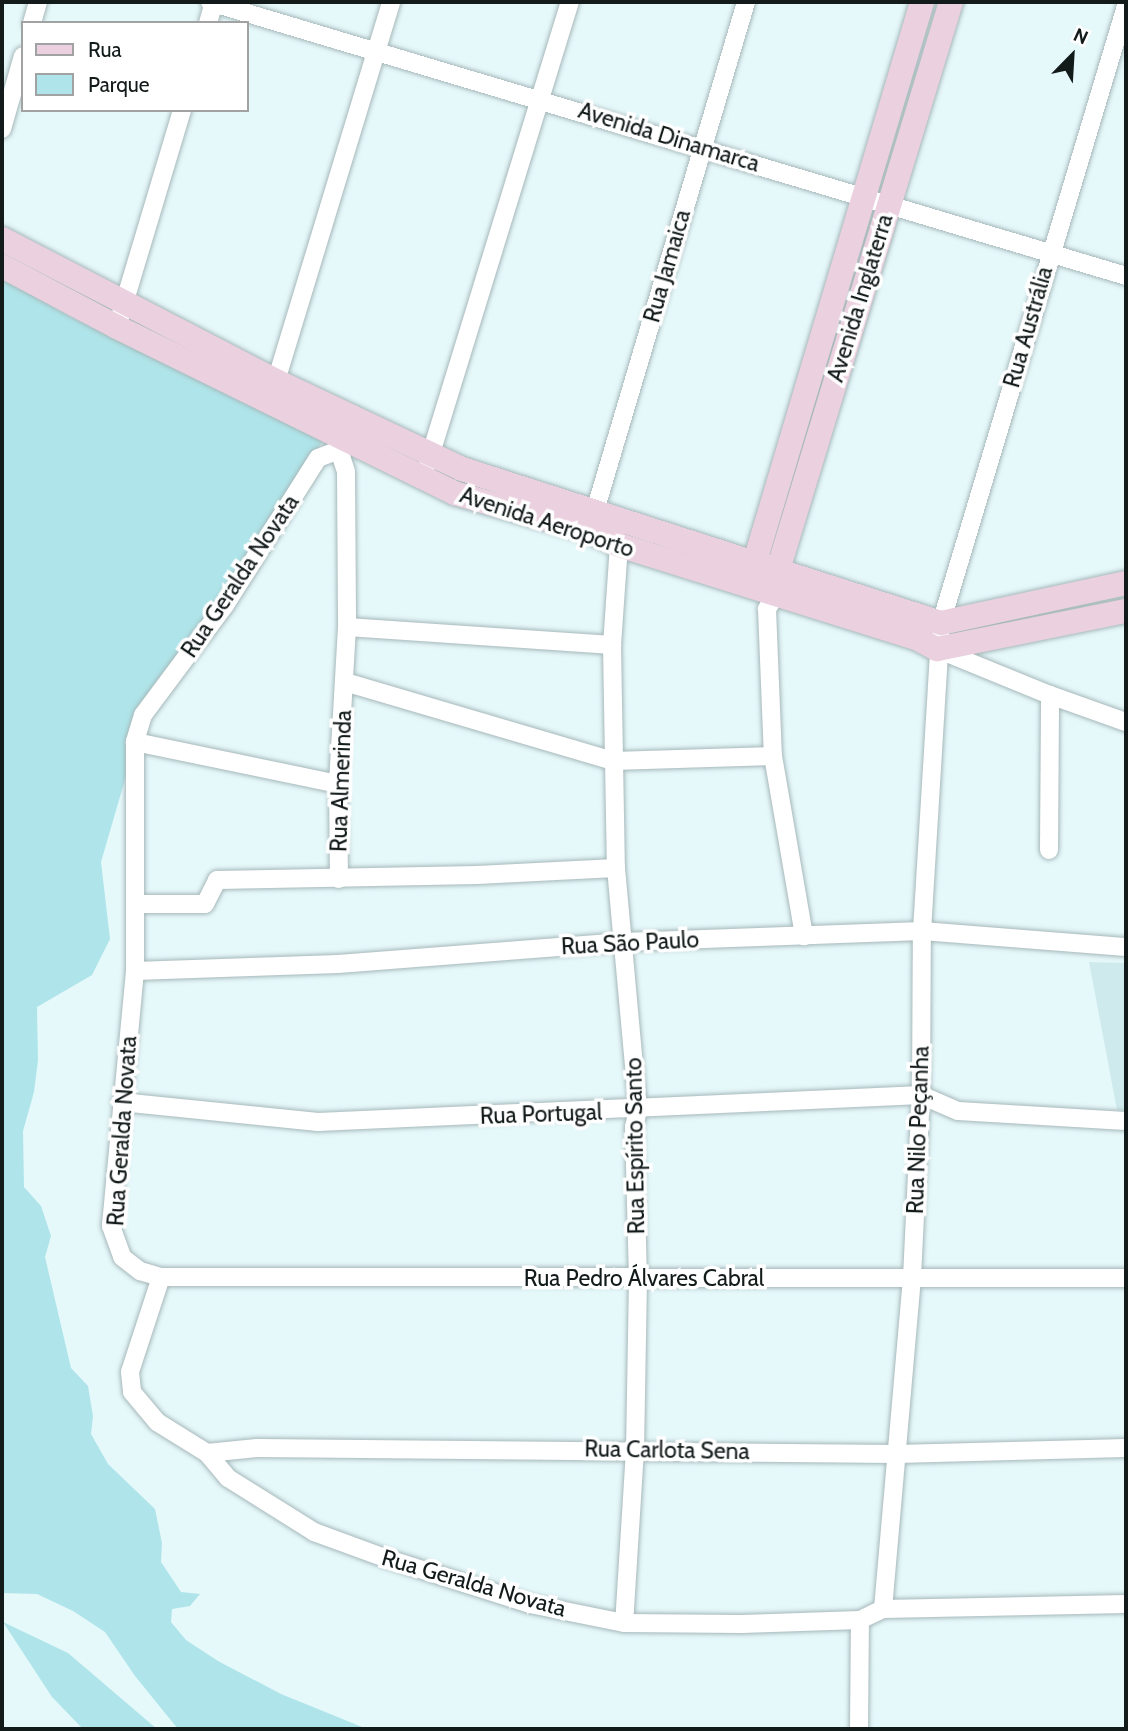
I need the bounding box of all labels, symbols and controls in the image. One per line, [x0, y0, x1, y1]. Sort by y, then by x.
legend [21, 21, 248, 112]
north arrow [1037, 21, 1107, 91]
text: N [1070, 23, 1092, 50]
text: Rua [88, 37, 122, 62]
text: Parque [88, 72, 150, 97]
street label: Avenida Dinamarca [575, 96, 763, 178]
street label: Rua Jamaica [638, 206, 696, 326]
street label: Avenida Inglaterra [821, 211, 899, 385]
street label: Rua Austrália [998, 263, 1058, 391]
street label: Avenida Aeroporto [457, 481, 637, 563]
street label: Rua Geralda Novata [175, 489, 305, 663]
street label: Rua Almerinda [325, 710, 357, 852]
street label: Rua São Paulo [560, 926, 700, 960]
street label: Rua Geralda Novata [102, 1035, 142, 1227]
street label: Rua Nilo Peçanha [901, 1045, 935, 1215]
street label: Rua Espírito Santo [620, 1057, 650, 1235]
street label: Rua Portugal [479, 1098, 603, 1130]
street label: Rua Pedro Álvares Cabral [524, 1264, 764, 1292]
street label: Rua Carlota Sena [584, 1435, 750, 1465]
street label: Rua Geralda Novata [379, 1543, 569, 1623]

